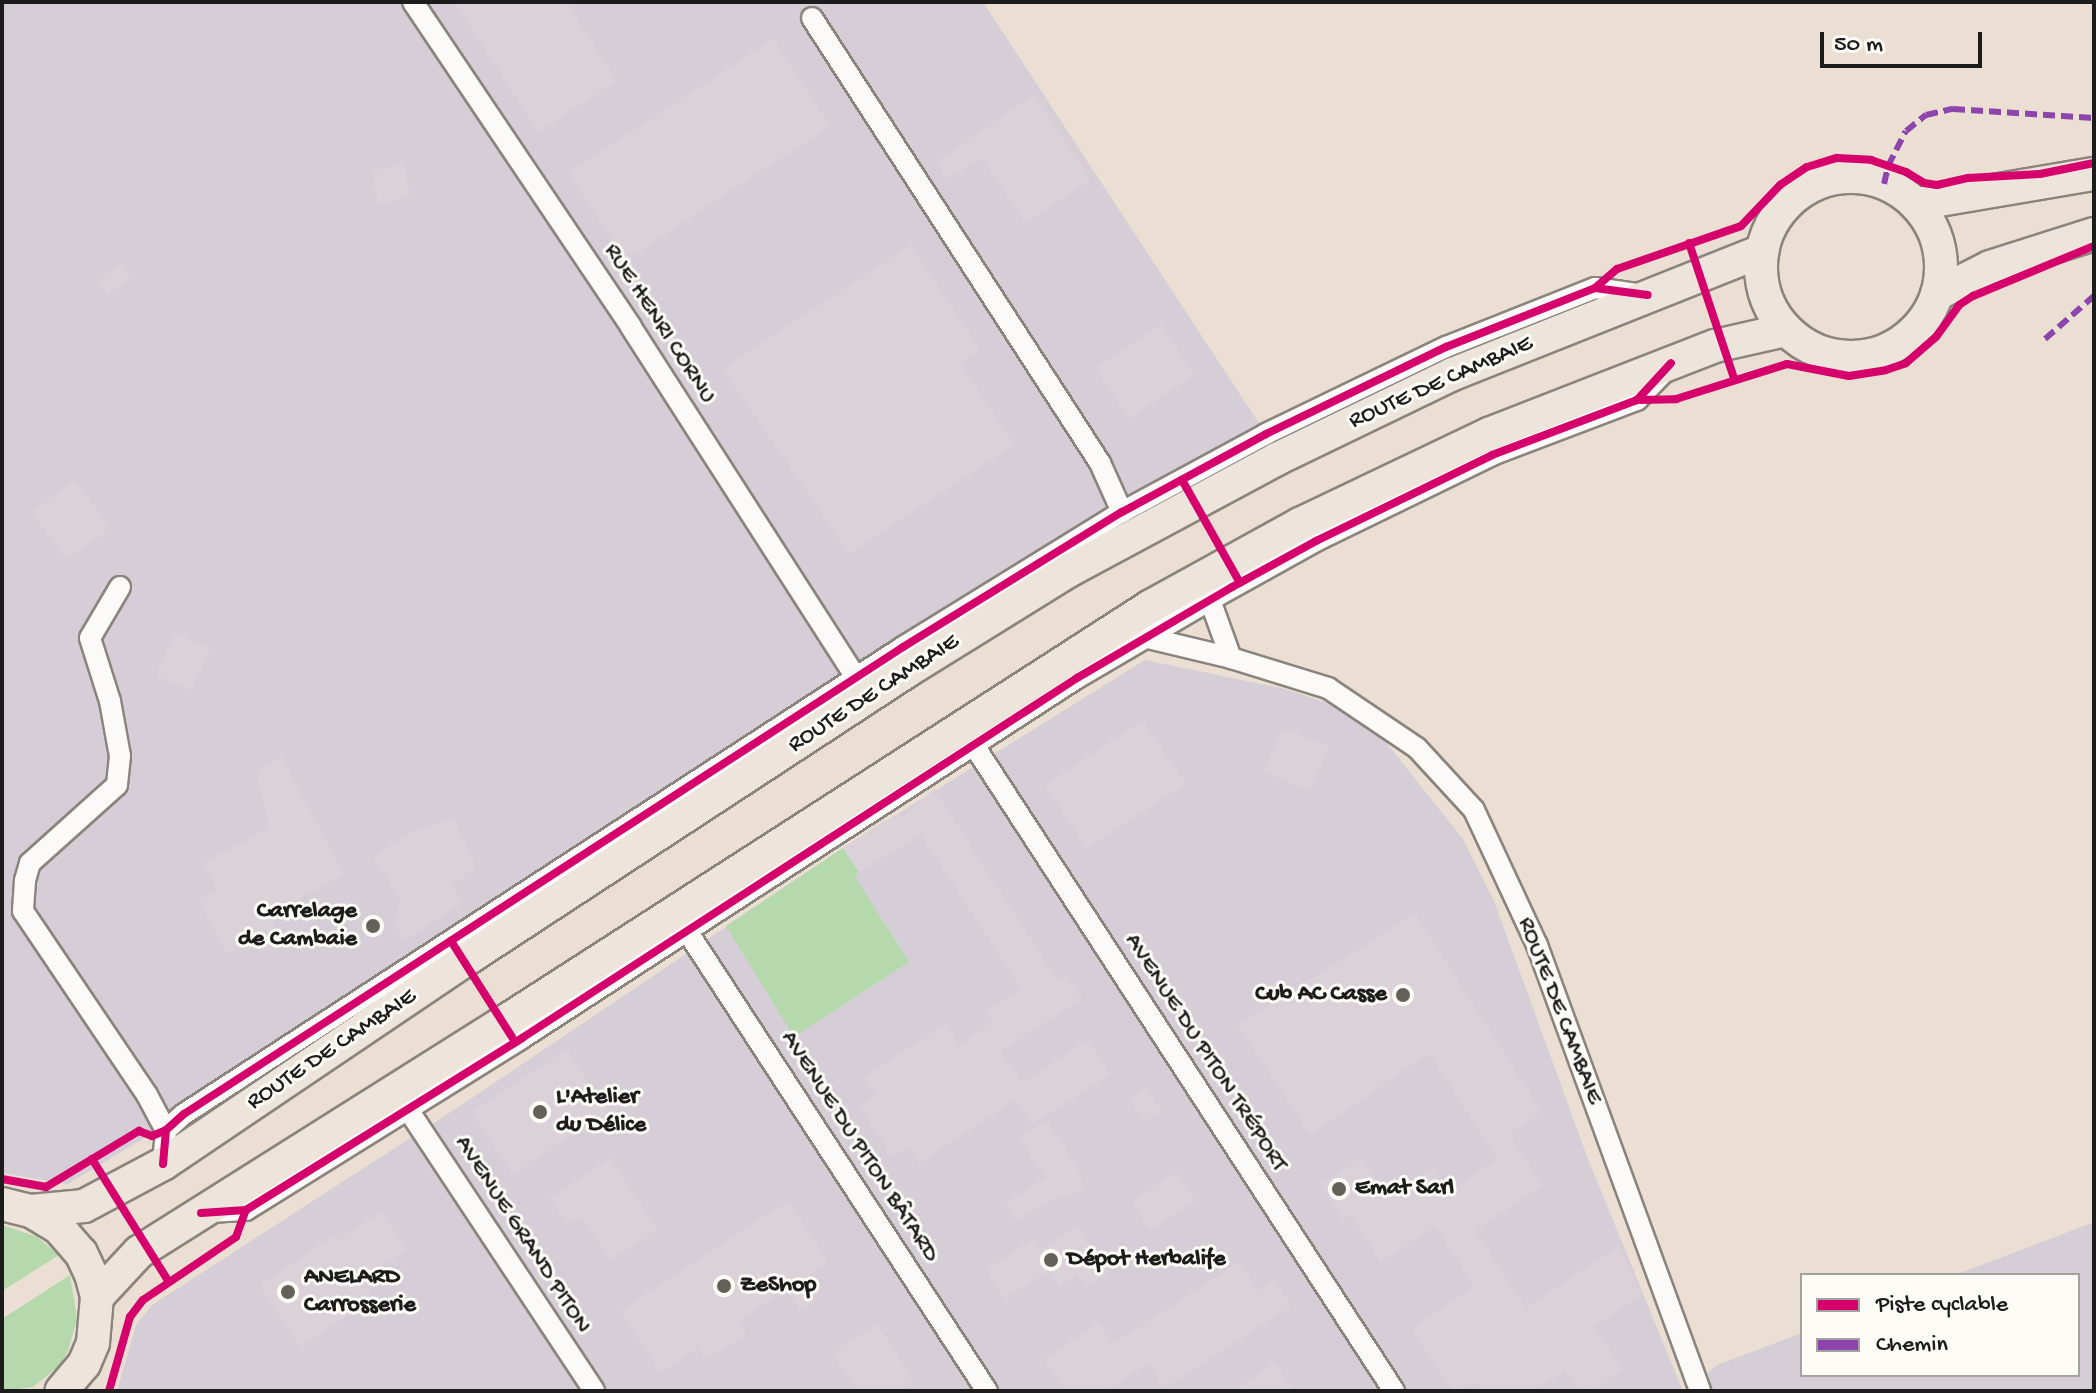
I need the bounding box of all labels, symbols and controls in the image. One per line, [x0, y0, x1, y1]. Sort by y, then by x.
scale bar [1824, 16, 1986, 66]
text: 50 m [1834, 31, 1883, 60]
street label: RUE HENRI CORNU [597, 239, 721, 409]
street label: ROUTE DE CAMBAIE [1345, 330, 1537, 436]
street label: ROUTE DE CAMBAIE [783, 628, 965, 760]
place label: Carrelage de Cambaie [238, 898, 357, 954]
street label: ROUTE DE CAMBAIE [1510, 913, 1608, 1109]
marker: Carrelage de Cambaie [364, 917, 382, 935]
street label: AVENUE DU PITON TRÉPORT [1117, 929, 1293, 1177]
place label: Cub AC Casse [1255, 981, 1387, 1009]
street label: ROUTE DE CAMBAIE [242, 983, 422, 1117]
marker: Cub AC Casse [1394, 986, 1412, 1004]
street label: AVENUE DU PITON BÂTARD [773, 1026, 945, 1268]
place label: L'Atelier du Délice [556, 1084, 646, 1140]
marker: L'Atelier du Délice [531, 1103, 549, 1121]
street label: AVENUE GRAND PITON [447, 1131, 597, 1339]
place label: Emat Sarl [1355, 1175, 1454, 1203]
marker: Emat Sarl [1330, 1180, 1348, 1198]
place label: Dépot Herbalife [1067, 1246, 1226, 1274]
marker: Dépot Herbalife [1042, 1251, 1060, 1269]
place label: ANELARD Carrosserie [304, 1264, 416, 1320]
place label: ZeShop [740, 1272, 816, 1300]
legend [1800, 1273, 2080, 1377]
marker: ZeShop [715, 1277, 733, 1295]
marker: ANELARD Carrosserie [279, 1283, 297, 1301]
text: Piste cyclable [1876, 1291, 2008, 1320]
text: Chemin [1876, 1331, 1948, 1360]

